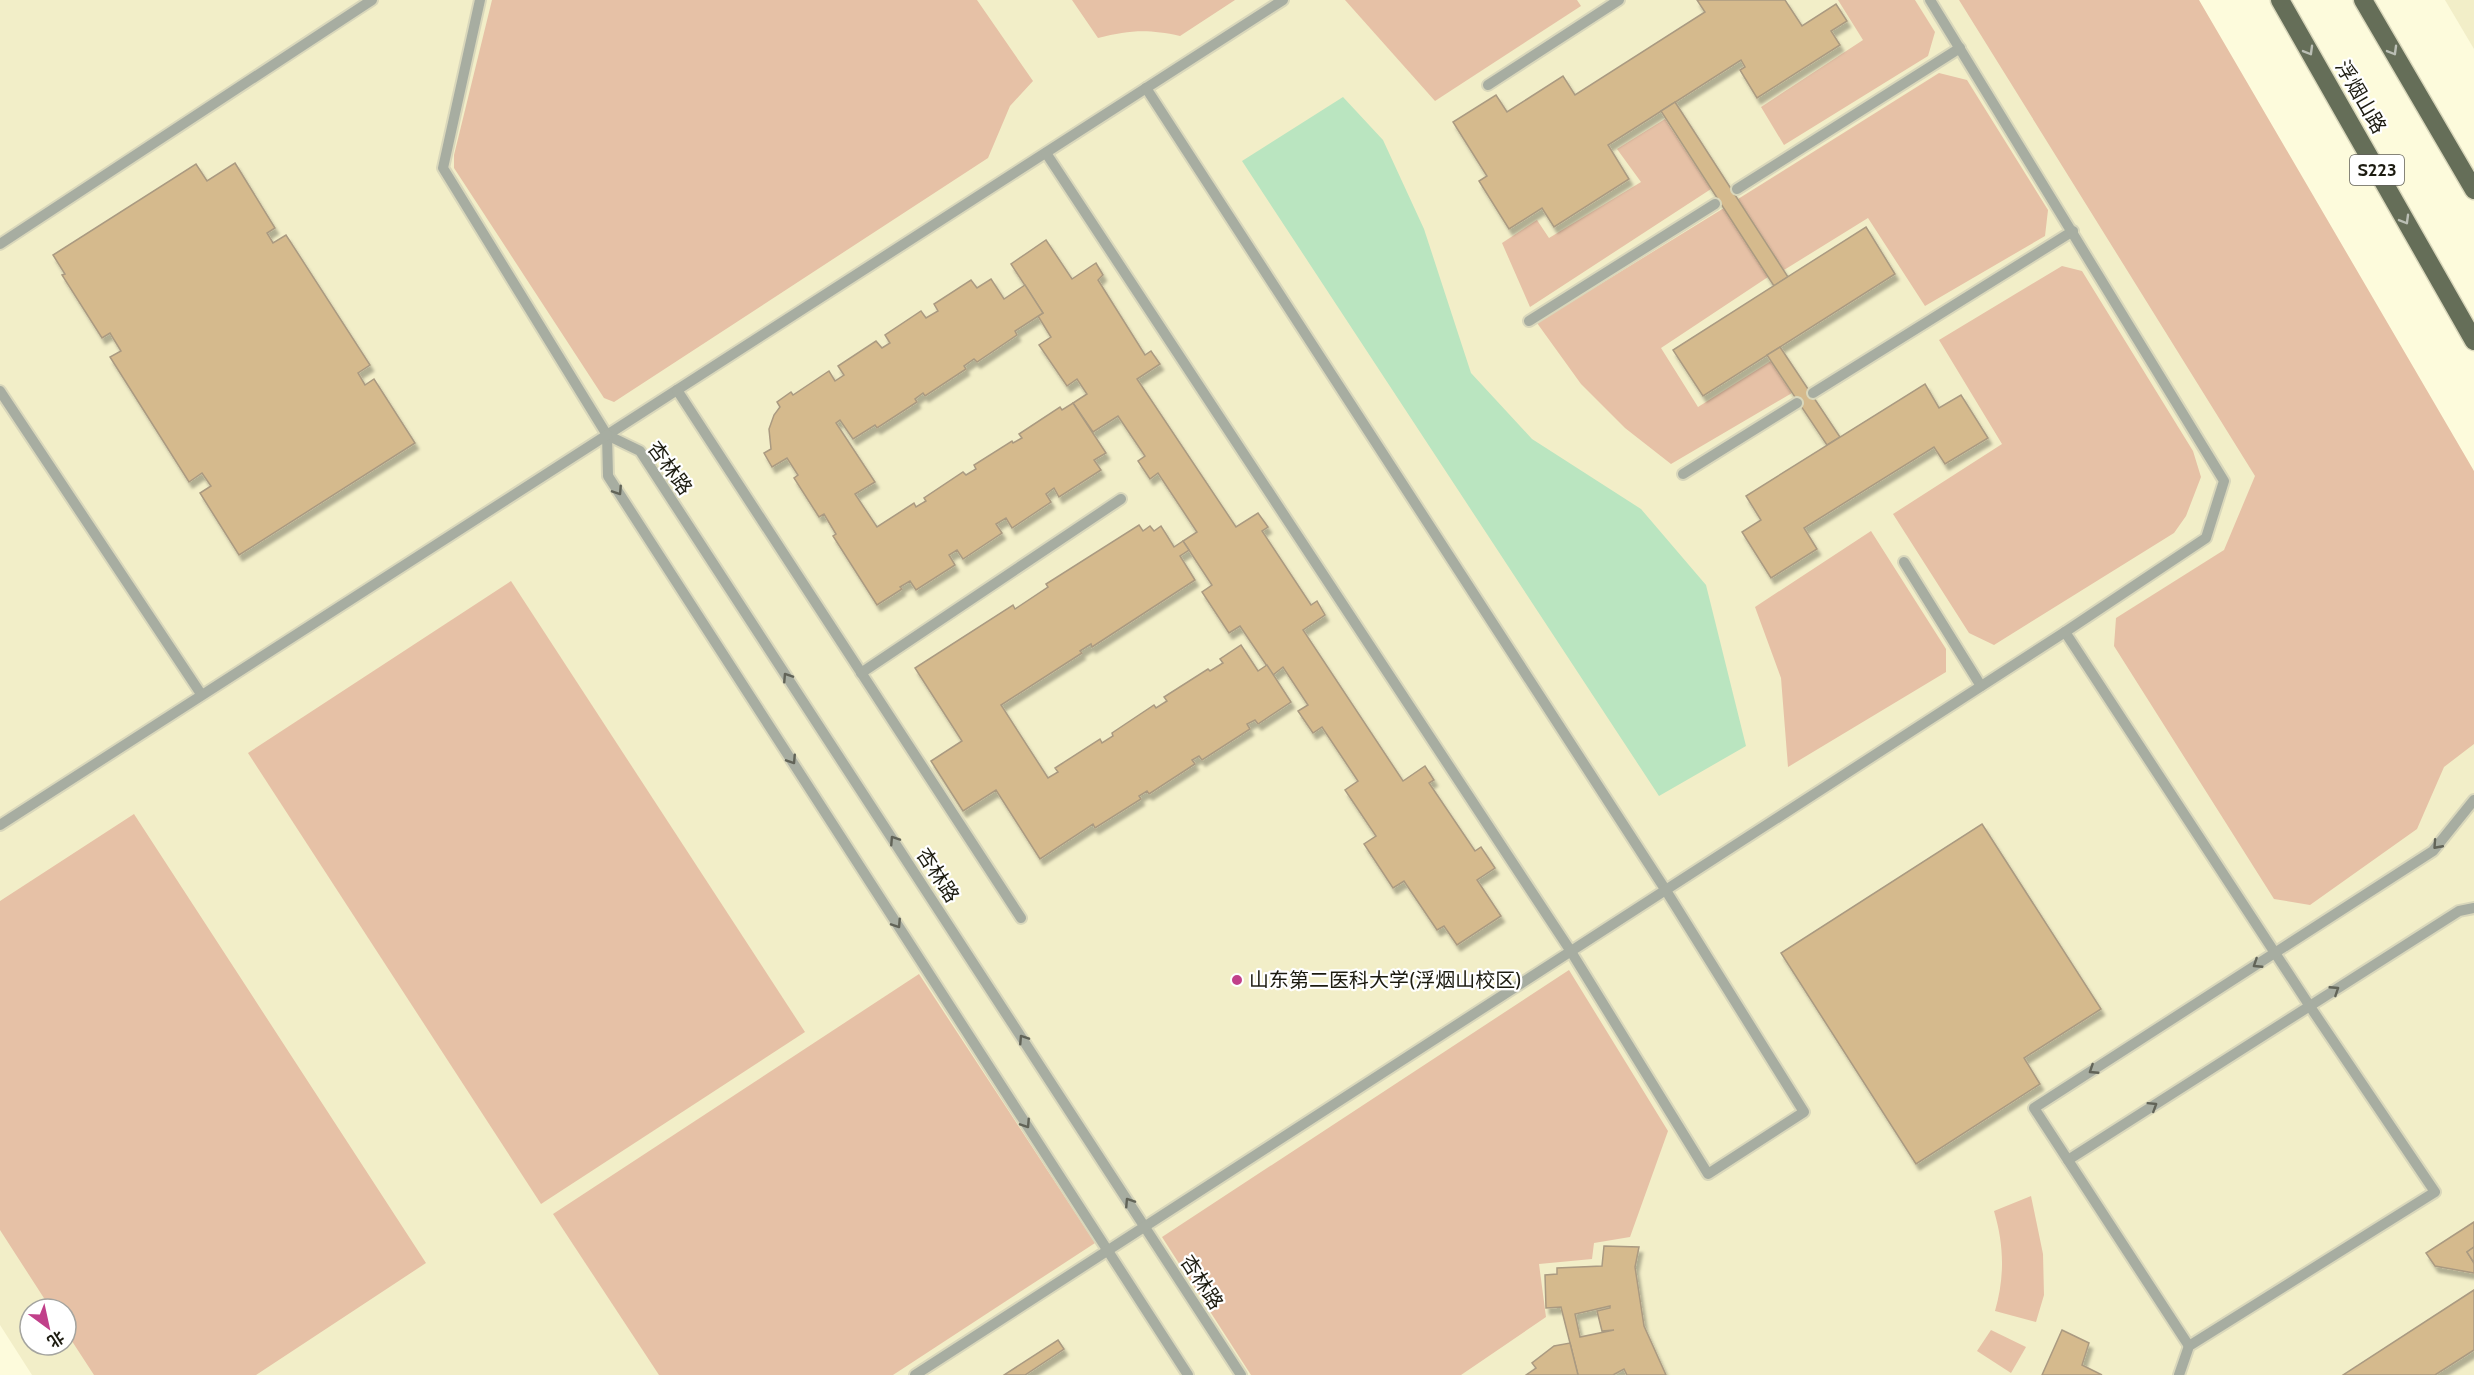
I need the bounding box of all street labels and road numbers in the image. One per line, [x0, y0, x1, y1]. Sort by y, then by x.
street label: 浮烟山路 [2331, 56, 2391, 138]
road number: S223 [2350, 155, 2404, 185]
street label: 杏林路 [643, 437, 697, 499]
street label: 杏林路 [912, 843, 964, 907]
street label: 杏林路 [1176, 1250, 1228, 1314]

